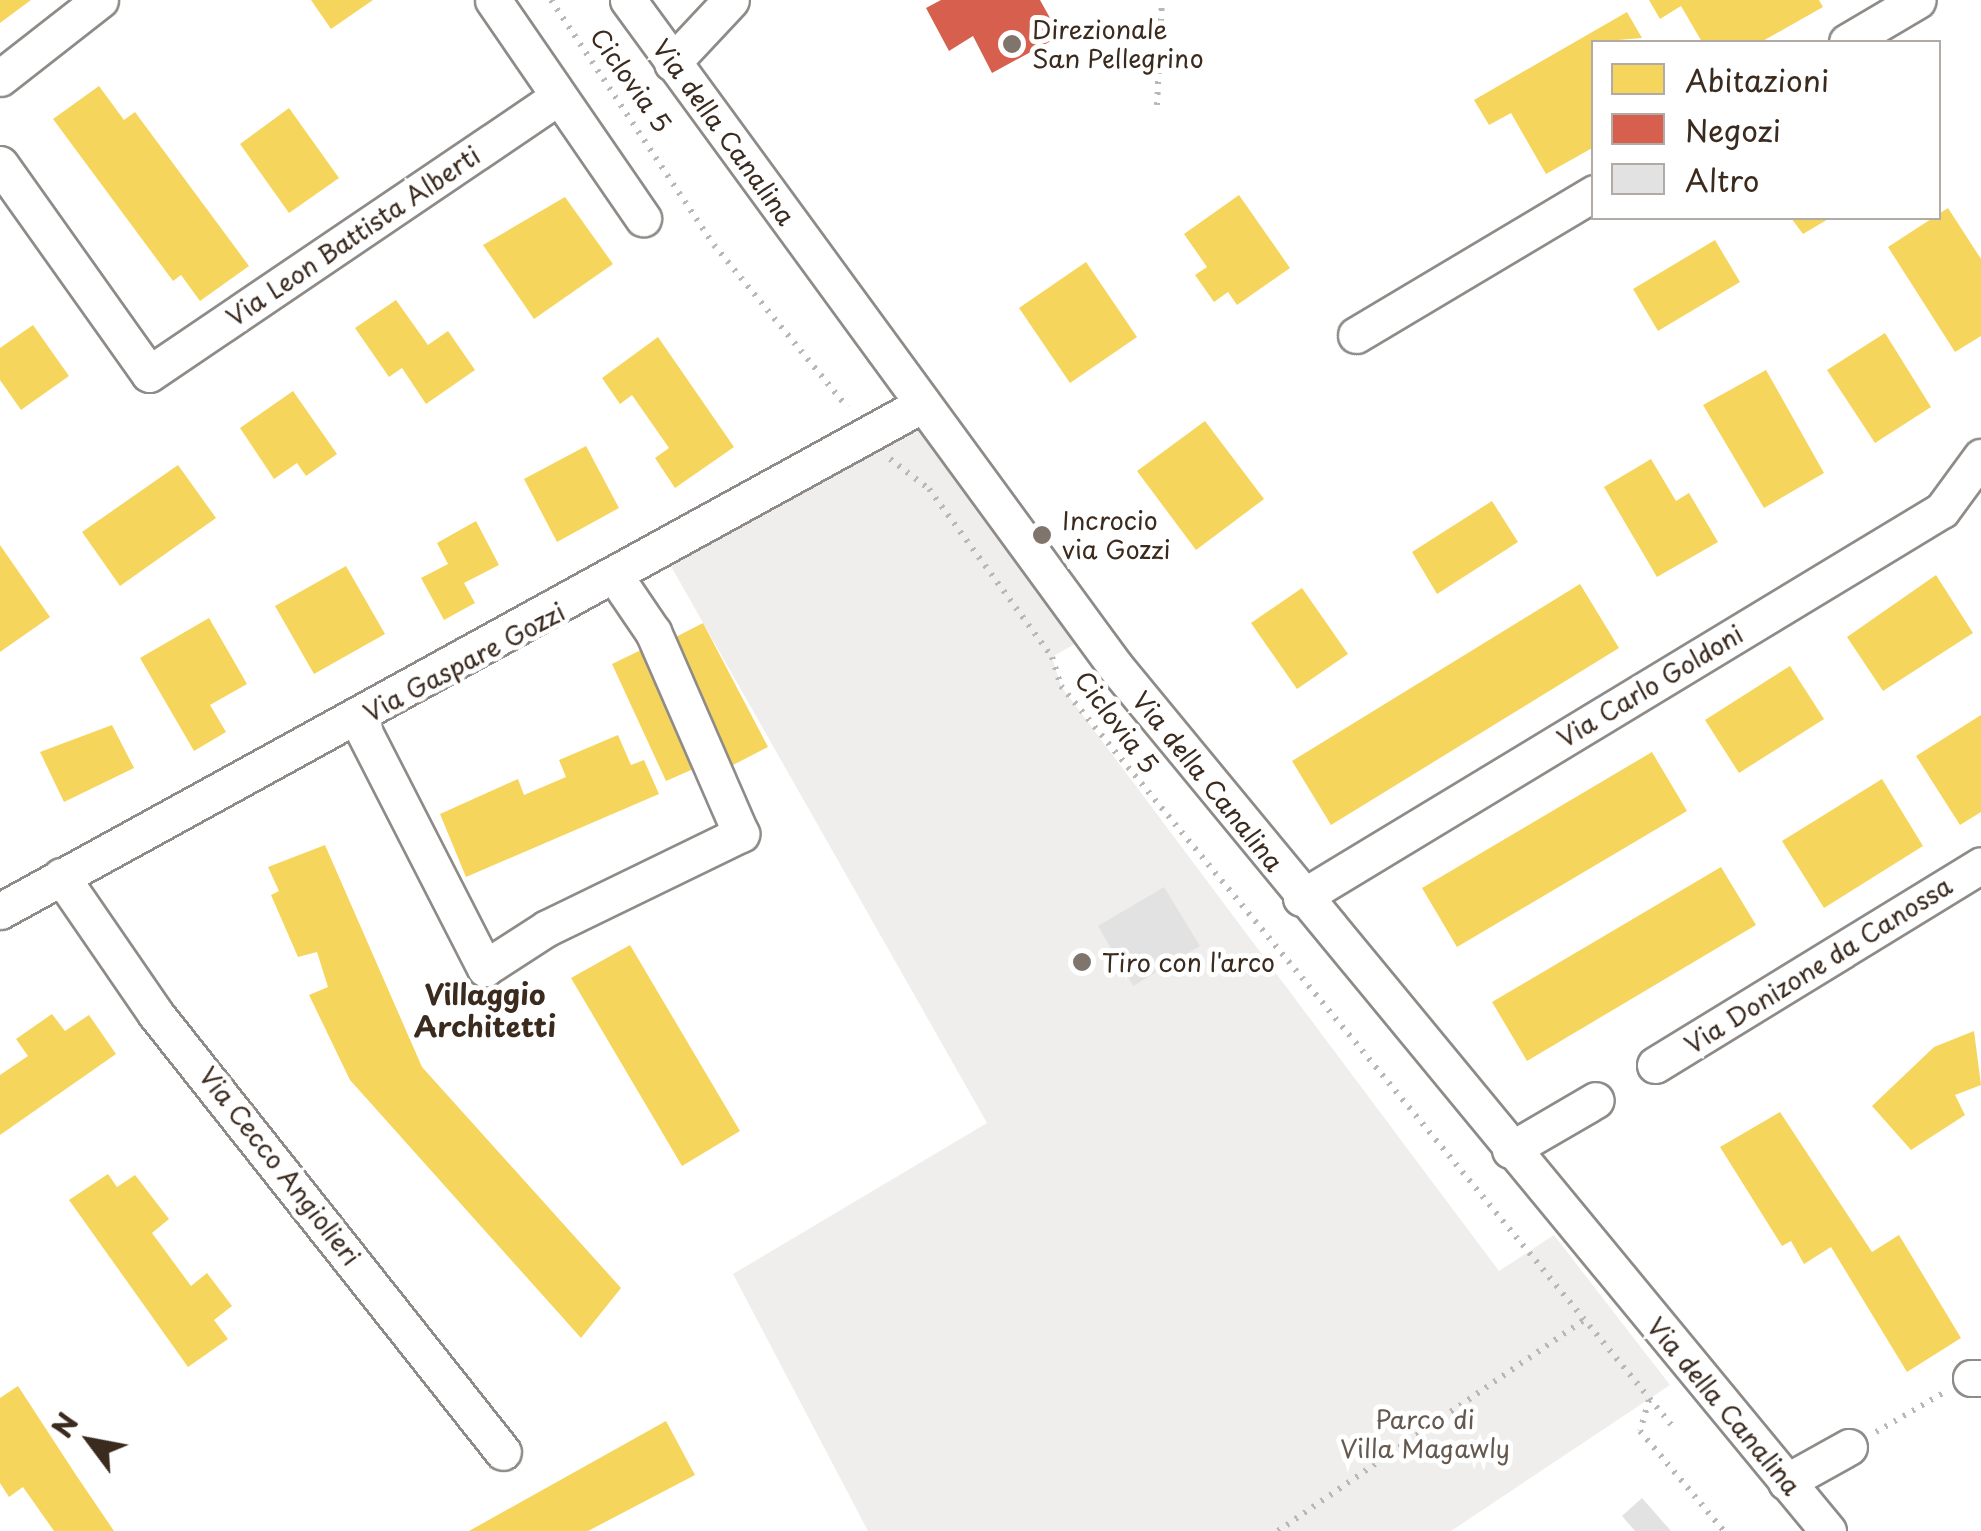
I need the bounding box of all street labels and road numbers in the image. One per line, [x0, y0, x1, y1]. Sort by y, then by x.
street label: Ciclovia 5 [584, 23, 678, 137]
street label: Via della Canalina [647, 34, 801, 230]
street label: Via Leon Battista Alberti [221, 140, 485, 332]
street label: Via Gaspare Gozzi [358, 596, 570, 728]
street label: Via Carlo Goldoni [1551, 619, 1749, 753]
street label: Ciclovia 5 [1069, 665, 1165, 779]
street label: Via della Canalina [1127, 686, 1289, 876]
street label: Via Donizone da Canossa [1679, 871, 1957, 1059]
street label: Via Cecco Angiolieri [194, 1061, 366, 1271]
street label: Via della Canalina [1641, 1312, 1807, 1500]

